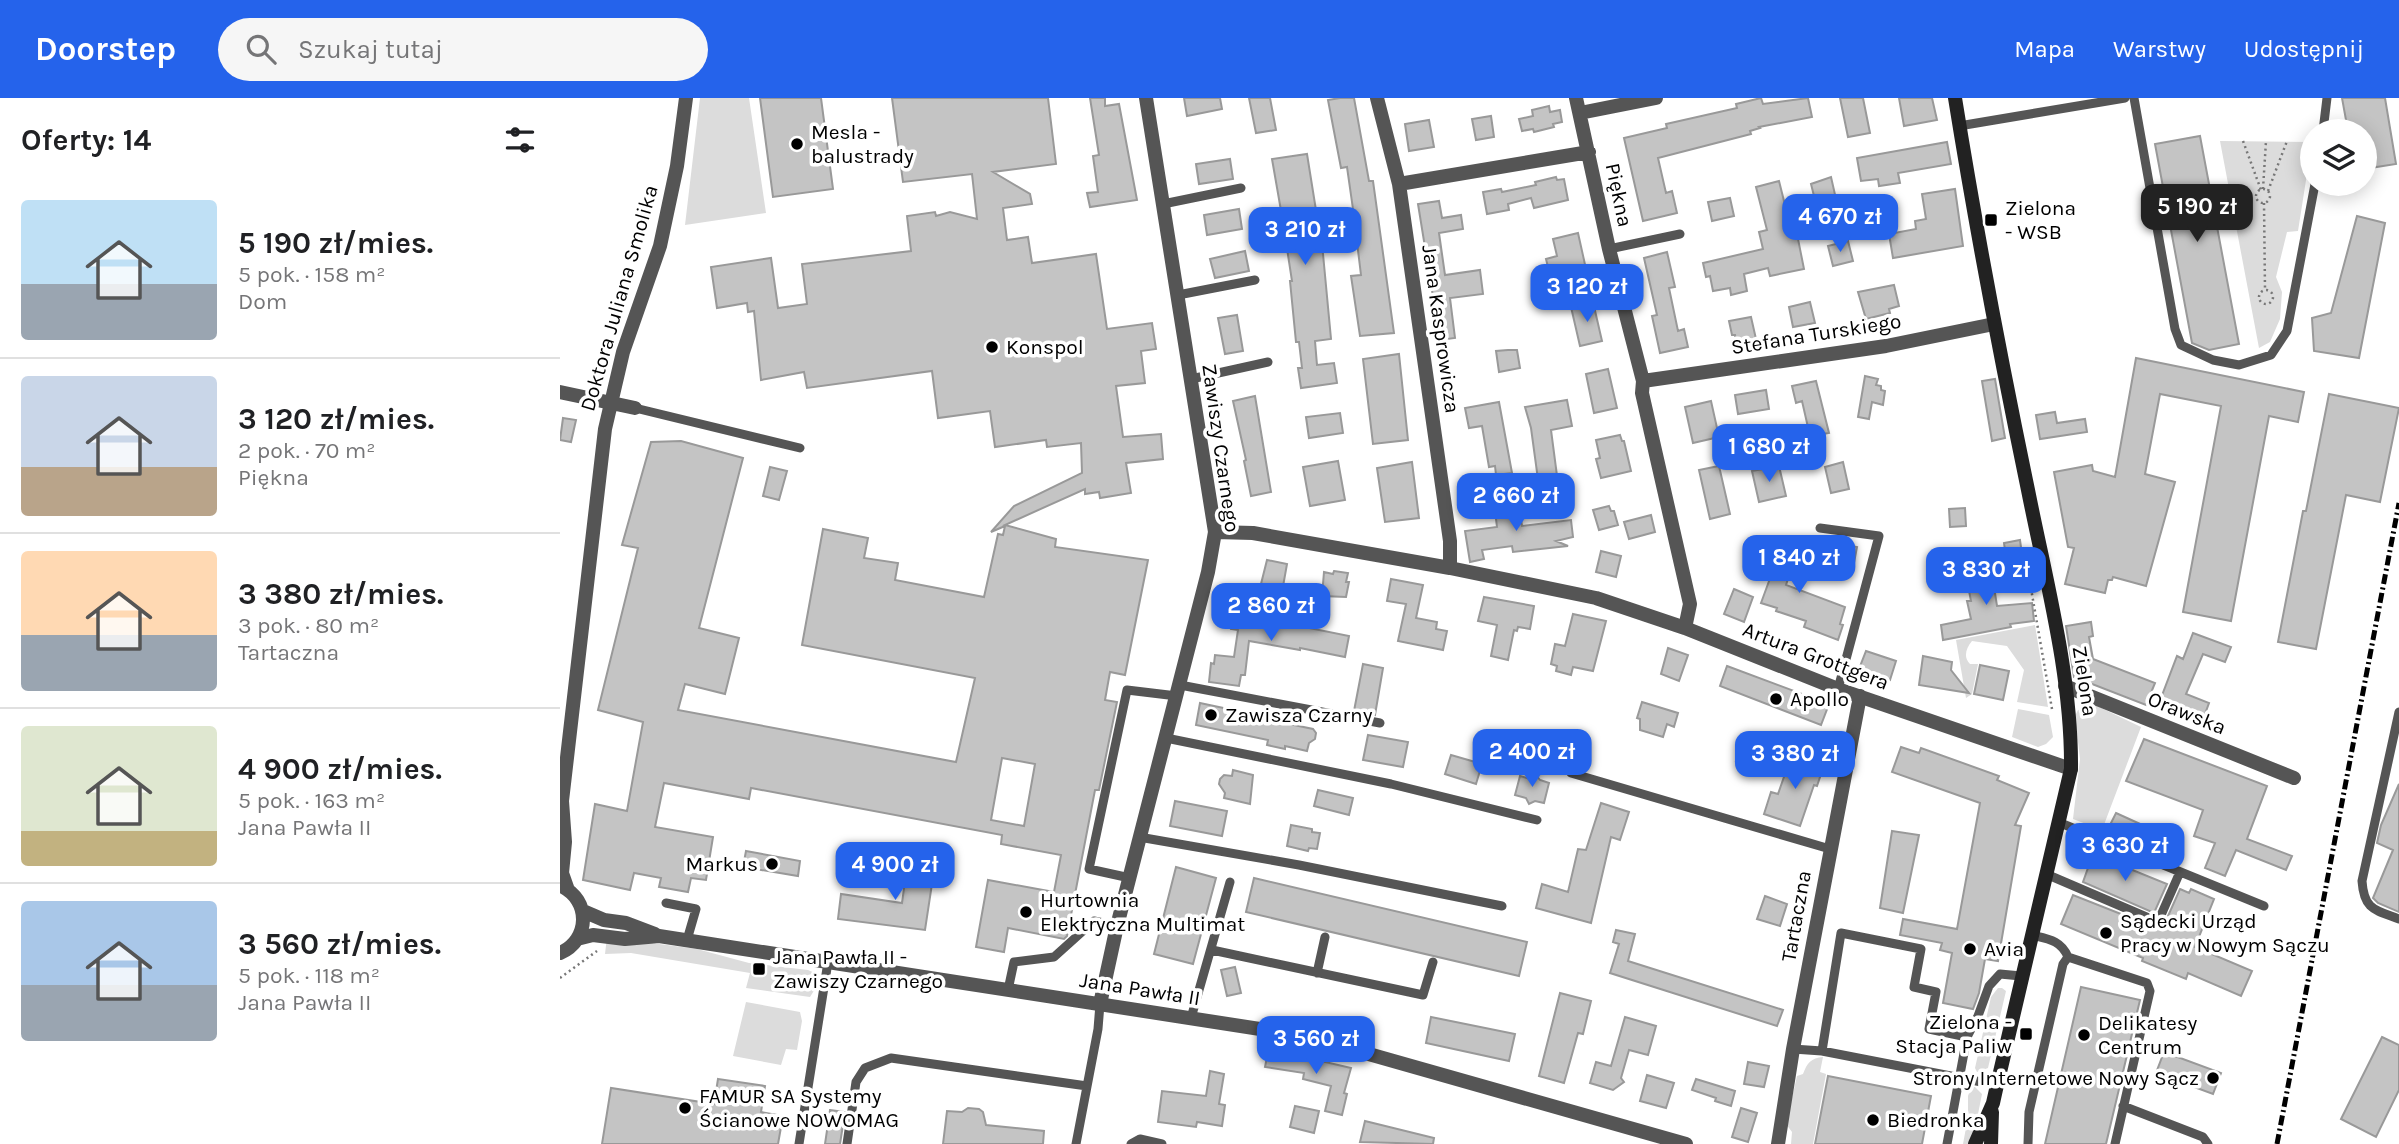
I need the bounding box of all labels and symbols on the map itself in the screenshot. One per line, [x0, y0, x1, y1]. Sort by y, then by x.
place label: Mesla - balustrady [811, 120, 914, 168]
marker: Mesla - balustrady [789, 136, 805, 152]
street label: Piękna [1601, 161, 1637, 229]
street label: Doktora Juliana Smolika [575, 182, 663, 414]
pin: 5 190 zł [2125, 184, 2269, 244]
pin: 4 670 zł [1768, 194, 1912, 254]
place label: Zielona - WSB [2005, 196, 2076, 244]
pin: 3 210 zł [1233, 208, 1377, 267]
marker: Zielona - WSB [1983, 212, 1999, 228]
street label: Jana Kasprowicza [1417, 243, 1465, 415]
pin: 3 120 zł [1515, 264, 1659, 324]
street label: Stefana Turskiego [1729, 309, 1903, 359]
place label: Konspol [1006, 335, 1084, 359]
marker: Konspol [984, 339, 1000, 355]
street label: Zawiszy Czarnego [1197, 362, 1245, 534]
pin: 1 680 zł [1697, 424, 1841, 484]
pin: 2 660 zł [1444, 474, 1588, 533]
pin: 1 840 zł [1727, 536, 1871, 595]
pin: 3 830 zł [1914, 547, 2058, 607]
pin: 2 860 zł [1199, 584, 1343, 643]
street label: Artura Grottgera [1740, 617, 1892, 695]
street label: Zielona [2068, 644, 2102, 718]
street label: Orawska [2144, 686, 2230, 740]
place label: Apollo [1790, 687, 1849, 711]
marker: Apollo [1768, 691, 1784, 707]
place label: Zawisza Czarny [1225, 703, 1373, 727]
marker: Zawisza Czarny [1203, 707, 1219, 723]
pin: 2 400 zł [1460, 730, 1604, 789]
pin: 3 380 zł [1723, 732, 1867, 791]
pin: 3 630 zł [2053, 824, 2197, 883]
pin: 4 900 zł [823, 842, 967, 902]
place label: Markus [685, 852, 758, 876]
marker: Markus [764, 856, 780, 872]
street label: Tartaczna [1776, 868, 1816, 964]
place label: Hurtownia Elektryczna Multimat [1040, 888, 1245, 936]
marker: Hurtownia Elektryczna Multimat [1018, 904, 1034, 920]
place label: Sądecki Urząd Pracy w Nowym Sączu [2120, 909, 2330, 957]
marker: Sądecki Urząd Pracy w Nowym Sączu [2098, 925, 2114, 941]
place label: Avia [1984, 937, 2024, 961]
marker: Avia [1962, 941, 1978, 957]
place label: Jana Pawła II - Zawiszy Czarnego [773, 945, 943, 993]
marker: Jana Pawła II - Zawiszy Czarnego [751, 961, 767, 977]
street label: Jana Pawła II [1078, 968, 1202, 1010]
place label: Zielona - Stacja Paliw [1895, 1010, 2012, 1058]
place label: Delikatesy Centrum [2098, 1011, 2197, 1059]
pin: 3 560 zł [1244, 1016, 1388, 1076]
marker: Zielona - Stacja Paliw [2018, 1026, 2034, 1042]
marker: Delikatesy Centrum [2076, 1027, 2092, 1043]
place label: Strony Internetowe Nowy Sącz [1912, 1066, 2199, 1090]
marker: Strony Internetowe Nowy Sącz [2205, 1070, 2221, 1086]
place label: FAMUR SA Systemy Ścianowe NOWOMAG [699, 1084, 899, 1132]
marker: FAMUR SA Systemy Ścianowe NOWOMAG [677, 1100, 693, 1116]
place label: Biedronka [1887, 1108, 1985, 1132]
marker: Biedronka [1865, 1112, 1881, 1128]

